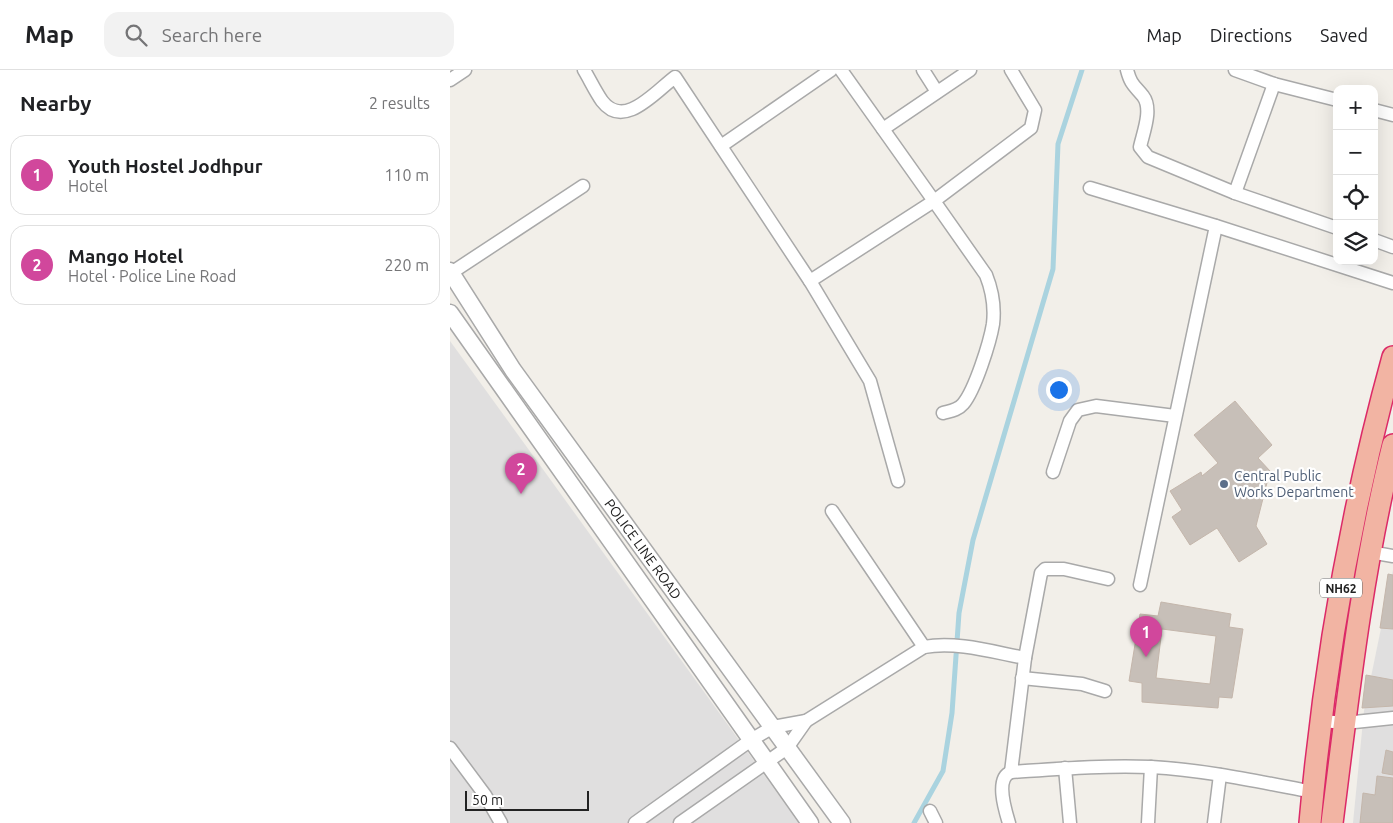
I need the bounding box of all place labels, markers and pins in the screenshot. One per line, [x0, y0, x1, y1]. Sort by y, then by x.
pin: 2 [505, 453, 537, 494]
place label: Central Public Works Department [1234, 468, 1354, 500]
marker: Central Public Works Department [1218, 478, 1230, 490]
pin: 1 [1130, 616, 1162, 657]

